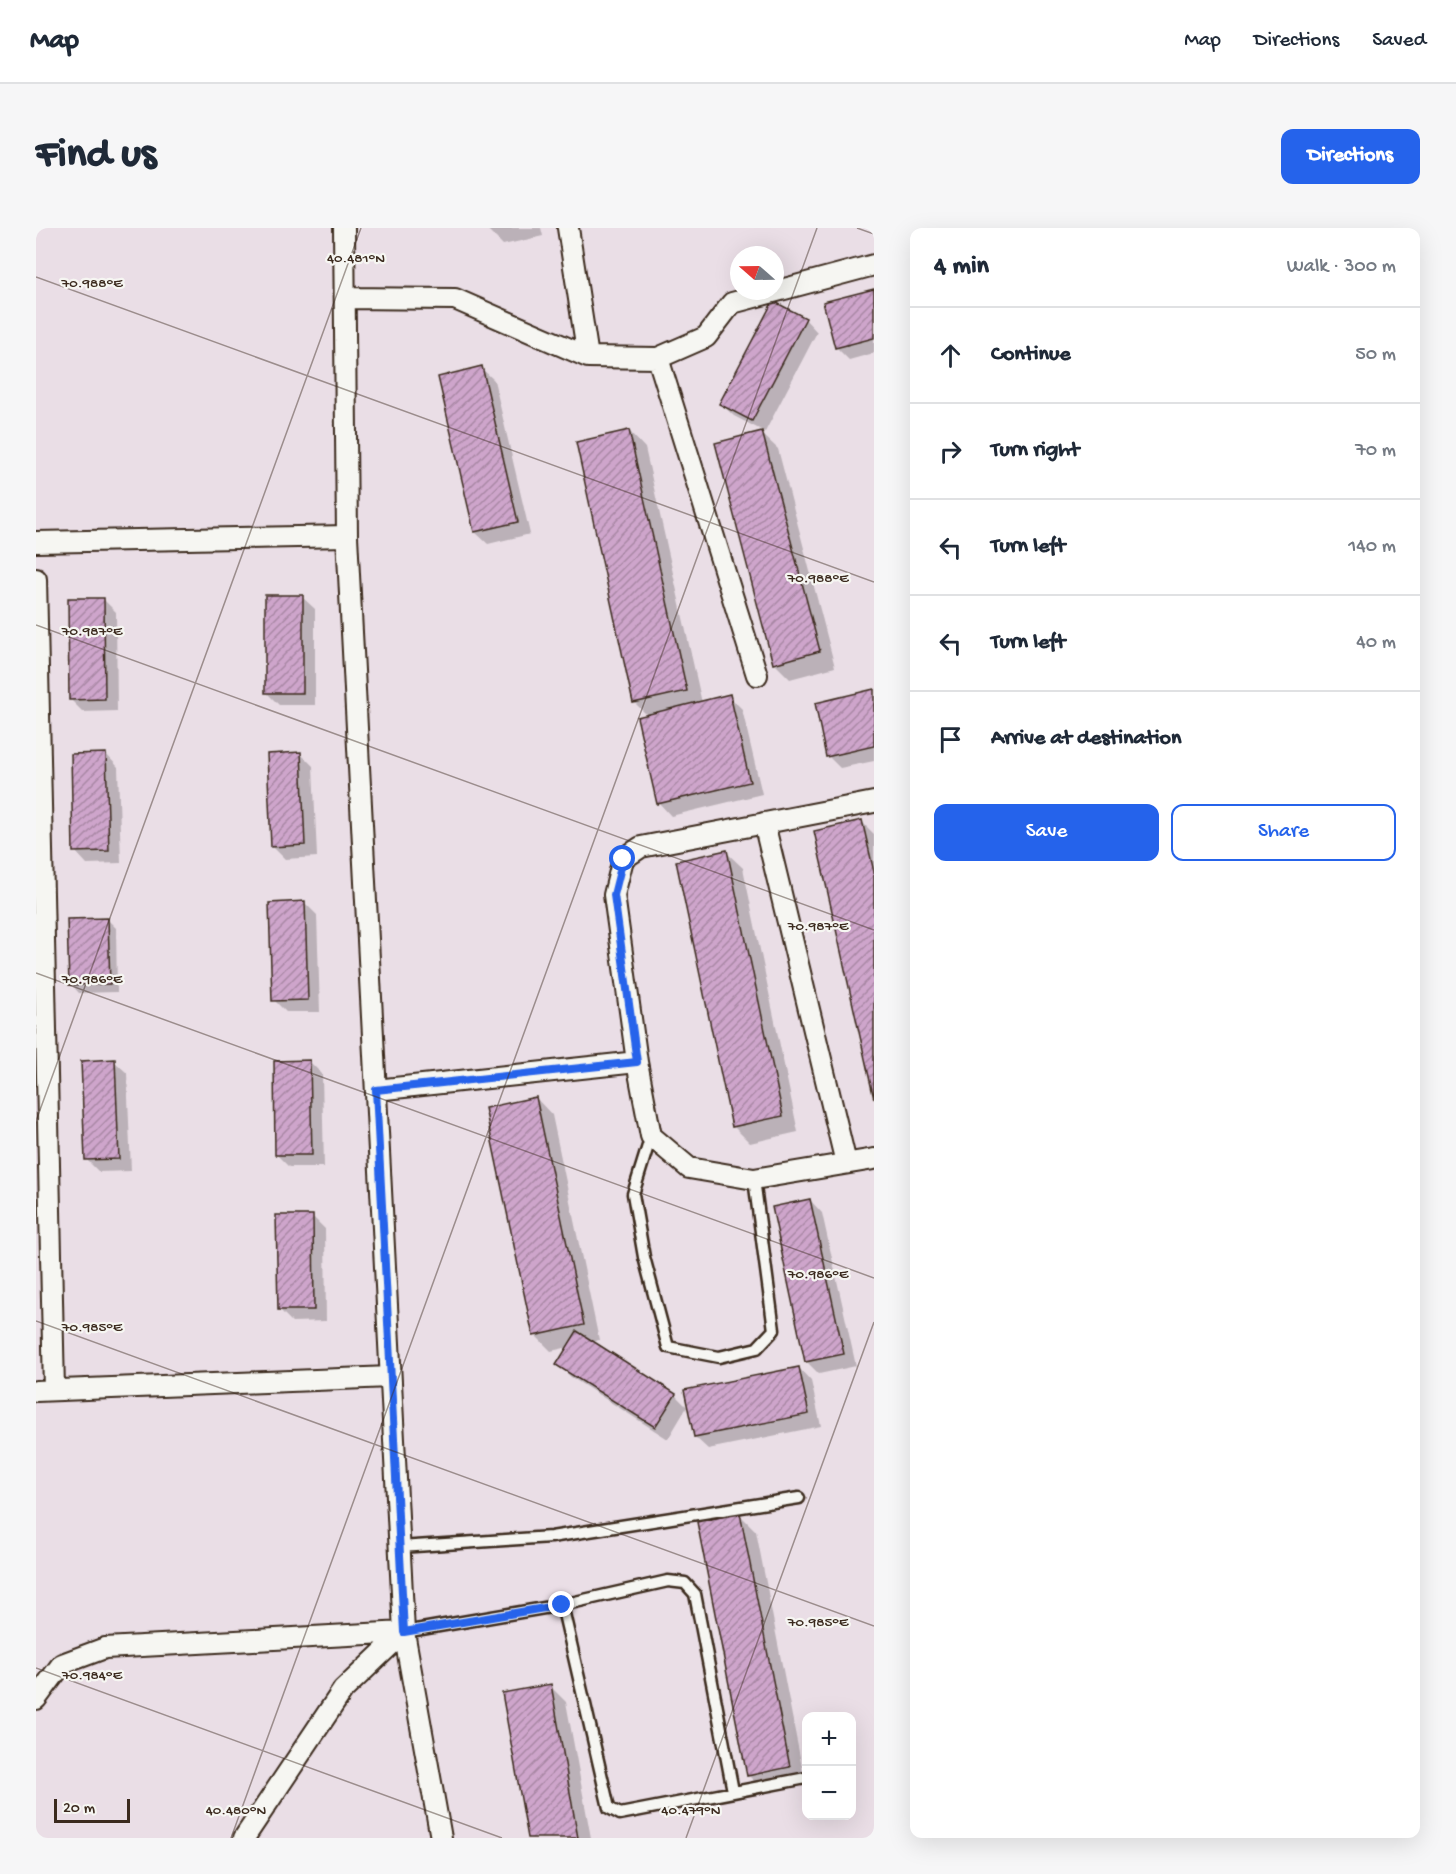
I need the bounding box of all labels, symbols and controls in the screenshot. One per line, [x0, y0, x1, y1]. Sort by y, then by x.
text: Map [30, 25, 79, 58]
text: Map [1184, 29, 1221, 54]
text: Directions [1254, 29, 1339, 54]
text: Saved [1372, 29, 1426, 54]
button: Directions [1281, 129, 1420, 184]
text: Find us [36, 132, 156, 181]
north arrow [730, 246, 784, 300]
text: 40.481°N [327, 250, 385, 268]
text: 4 min [934, 252, 989, 283]
text: Walk · 300 m [1287, 256, 1396, 279]
text: 70.988°E [60, 275, 123, 293]
icon: ahead [934, 339, 967, 372]
text: Continue [991, 342, 1071, 368]
text: 50 m [1355, 344, 1396, 367]
icon: right [934, 435, 967, 468]
text: Turn right [991, 438, 1079, 464]
text: 70 m [1355, 440, 1396, 463]
icon: left [934, 531, 967, 564]
text: Turn left [991, 534, 1065, 560]
text: 140 m [1348, 536, 1396, 559]
text: 70.988°E [786, 570, 849, 588]
text: 70.987°E [61, 623, 123, 641]
icon: left [934, 627, 967, 660]
text: Turn left [991, 630, 1065, 656]
text: 40 m [1356, 632, 1396, 655]
icon: arrive [934, 723, 967, 756]
text: Arrive at destination [991, 726, 1181, 752]
button: Save [934, 804, 1159, 861]
button: Share [1171, 804, 1396, 861]
route start [609, 845, 635, 871]
text: 70.987°E [787, 918, 849, 936]
text: 70.986°E [61, 971, 123, 989]
text: 70.986°E [787, 1266, 849, 1284]
text: 70.985°E [61, 1319, 123, 1337]
route end [548, 1591, 574, 1617]
text: 70.985°E [787, 1614, 849, 1632]
text: 70.984°E [61, 1667, 123, 1685]
map controls [802, 1712, 856, 1820]
button: + [802, 1712, 856, 1766]
button: − [802, 1766, 856, 1820]
scale bar [54, 1796, 130, 1824]
text: 20 m [63, 1800, 95, 1819]
text: 40.480°N [206, 1802, 267, 1820]
text: 40.479°N [661, 1802, 721, 1820]

